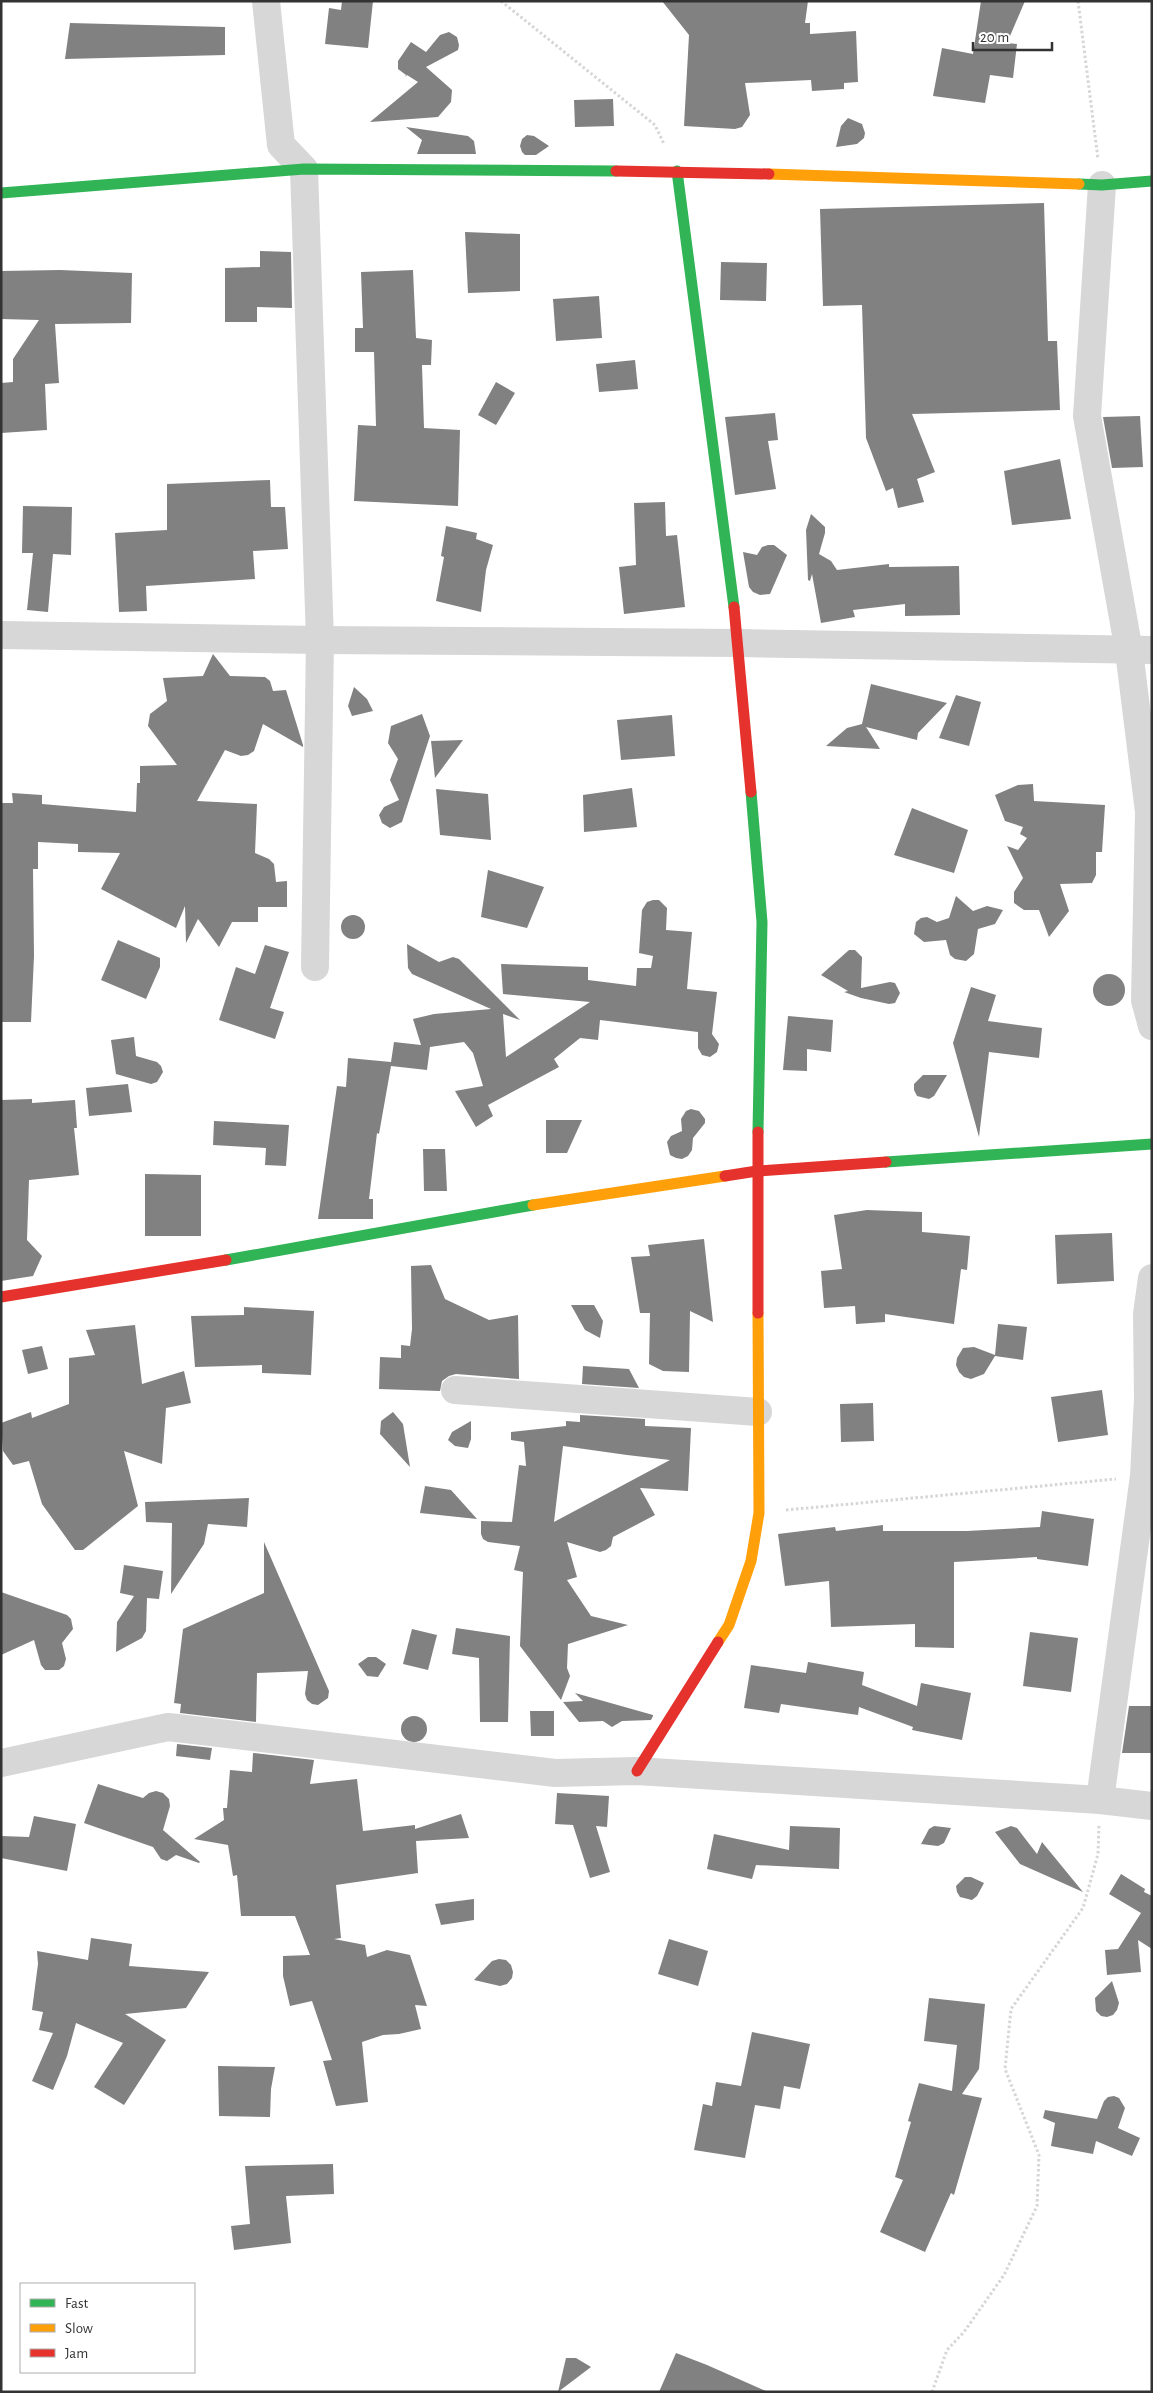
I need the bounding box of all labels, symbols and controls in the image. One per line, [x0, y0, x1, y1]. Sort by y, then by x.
scale bar [973, 20, 1052, 52]
text: 20 m [980, 30, 1009, 45]
legend [20, 2283, 195, 2373]
text: Fast [65, 2296, 89, 2311]
text: Slow [65, 2321, 93, 2336]
text: Jam [65, 2346, 88, 2361]

